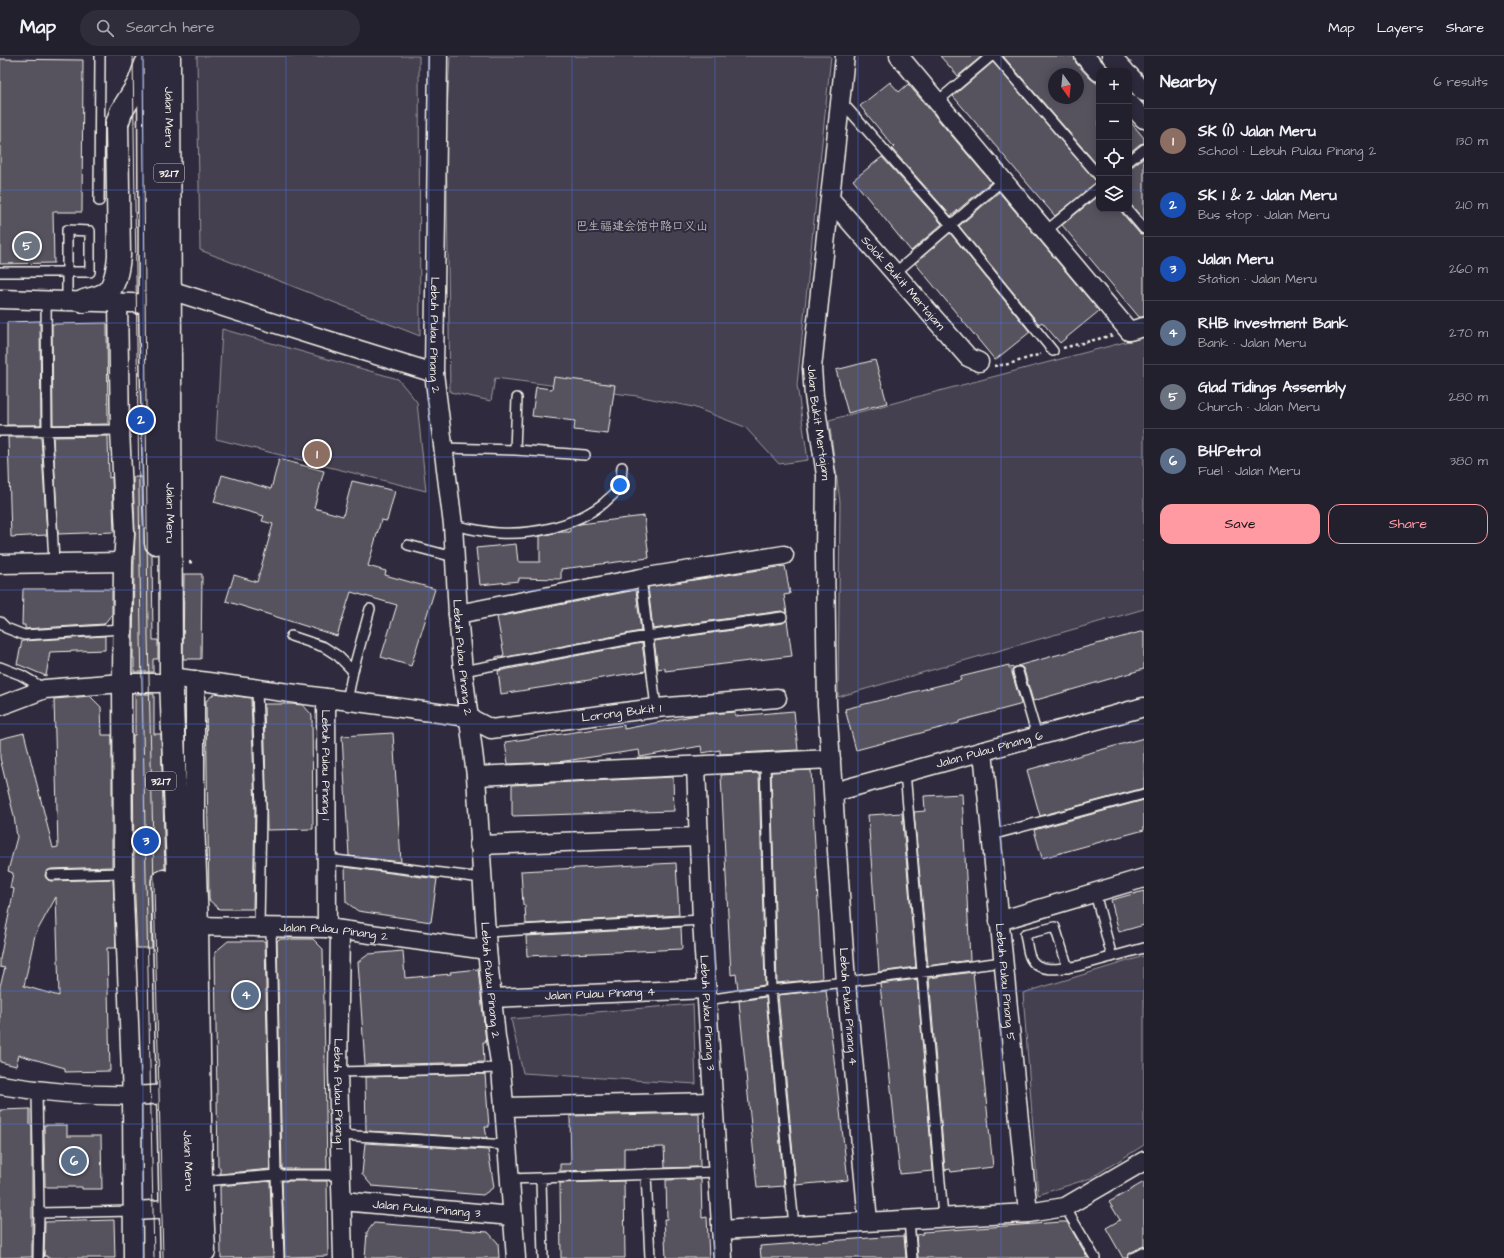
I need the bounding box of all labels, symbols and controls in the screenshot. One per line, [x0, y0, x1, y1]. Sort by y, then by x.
search box [80, 10, 360, 46]
text: Map [20, 14, 56, 41]
icon: search [94, 17, 116, 39]
text: Search here [126, 17, 215, 38]
text: Map [1328, 18, 1355, 38]
text: Layers [1377, 18, 1424, 38]
text: Share [1446, 18, 1484, 38]
north arrow [1048, 68, 1084, 104]
map controls [1096, 68, 1132, 212]
button: + [1096, 68, 1132, 104]
text: Nearby [1160, 70, 1217, 94]
text: 6 results [1433, 73, 1488, 91]
street label: Jalan Meru [160, 87, 177, 147]
button: − [1096, 104, 1132, 140]
text: SK (1) Jalan Meru [1198, 121, 1316, 142]
text: 1 [1172, 132, 1174, 150]
text: 130 m [1456, 132, 1488, 150]
button: locate [1096, 140, 1132, 176]
text: School · Lebuh Pulau Pinang 2 [1198, 142, 1376, 160]
road number: 3217 [154, 164, 184, 182]
button: layers [1096, 176, 1132, 212]
text: SK 1 & 2 Jalan Meru [1198, 185, 1337, 206]
text: 2 [1169, 196, 1177, 214]
text: 210 m [1455, 196, 1488, 214]
text: Bus stop · Jalan Meru [1198, 206, 1330, 224]
park label: 巴生福建会馆中路口义山 [576, 218, 708, 235]
pin: 5 [14, 231, 40, 261]
street label: Solok Bukit Mertajam [857, 232, 949, 335]
text: Jalan Meru [1198, 249, 1273, 270]
text: 3 [1170, 260, 1176, 278]
text: 260 m [1449, 260, 1488, 278]
text: Station · Jalan Meru [1198, 270, 1317, 288]
street label: Lebuh Pulau Pinang 2 [424, 277, 444, 394]
text: RHB Investment Bank [1198, 313, 1348, 334]
text: 4 [1169, 324, 1177, 342]
text: 270 m [1449, 324, 1488, 342]
text: Bank · Jalan Meru [1198, 334, 1306, 352]
street label: Jalan Bukit Mertajam [803, 364, 834, 481]
text: Glad Tidings Assembly [1198, 377, 1346, 398]
text: 5 [1168, 388, 1178, 406]
text: 280 m [1449, 388, 1488, 406]
text: Church · Jalan Meru [1198, 398, 1320, 416]
pin: 2 [128, 405, 154, 435]
pin: 1 [304, 439, 330, 469]
text: BHPetrol [1198, 441, 1261, 462]
text: 6 [1169, 452, 1177, 470]
text: 380 m [1449, 452, 1488, 470]
text: Fuel · Jalan Meru [1198, 462, 1300, 480]
your location [610, 475, 630, 495]
street label: Jalan Meru [161, 483, 179, 543]
button: Save [1160, 504, 1320, 544]
button: Share [1328, 504, 1488, 544]
street label: Lebuh Pulau Pinang 2 [448, 599, 476, 717]
street label: Lorong Bukit 1 [580, 700, 662, 726]
street label: Lebuh Pulau Pinang 1 [316, 709, 335, 821]
street label: Jalan Pulau Pinang 6 [934, 727, 1045, 773]
road number: 3217 [146, 772, 176, 790]
pin: 3 [133, 826, 159, 856]
street label: Jalan Pulau Pinang 2 [279, 919, 389, 945]
street label: Lebuh Pulau Pinang 2 [476, 922, 504, 1039]
street label: Lebuh Pulau Pinang 5 [991, 922, 1019, 1042]
street label: Lebuh Pulau Pinang 4 [835, 947, 862, 1066]
street label: Lebuh Pulau Pinang 3 [695, 954, 719, 1071]
pin: 4 [233, 980, 259, 1010]
street label: Jalan Pulau Pinang 4 [544, 983, 656, 1005]
street label: Lebuh Pulau Pinang 1 [329, 1038, 348, 1150]
street label: Jalan Meru [178, 1130, 198, 1191]
pin: 6 [61, 1146, 87, 1176]
street label: Jalan Pulau Pinang 3 [372, 1196, 481, 1222]

